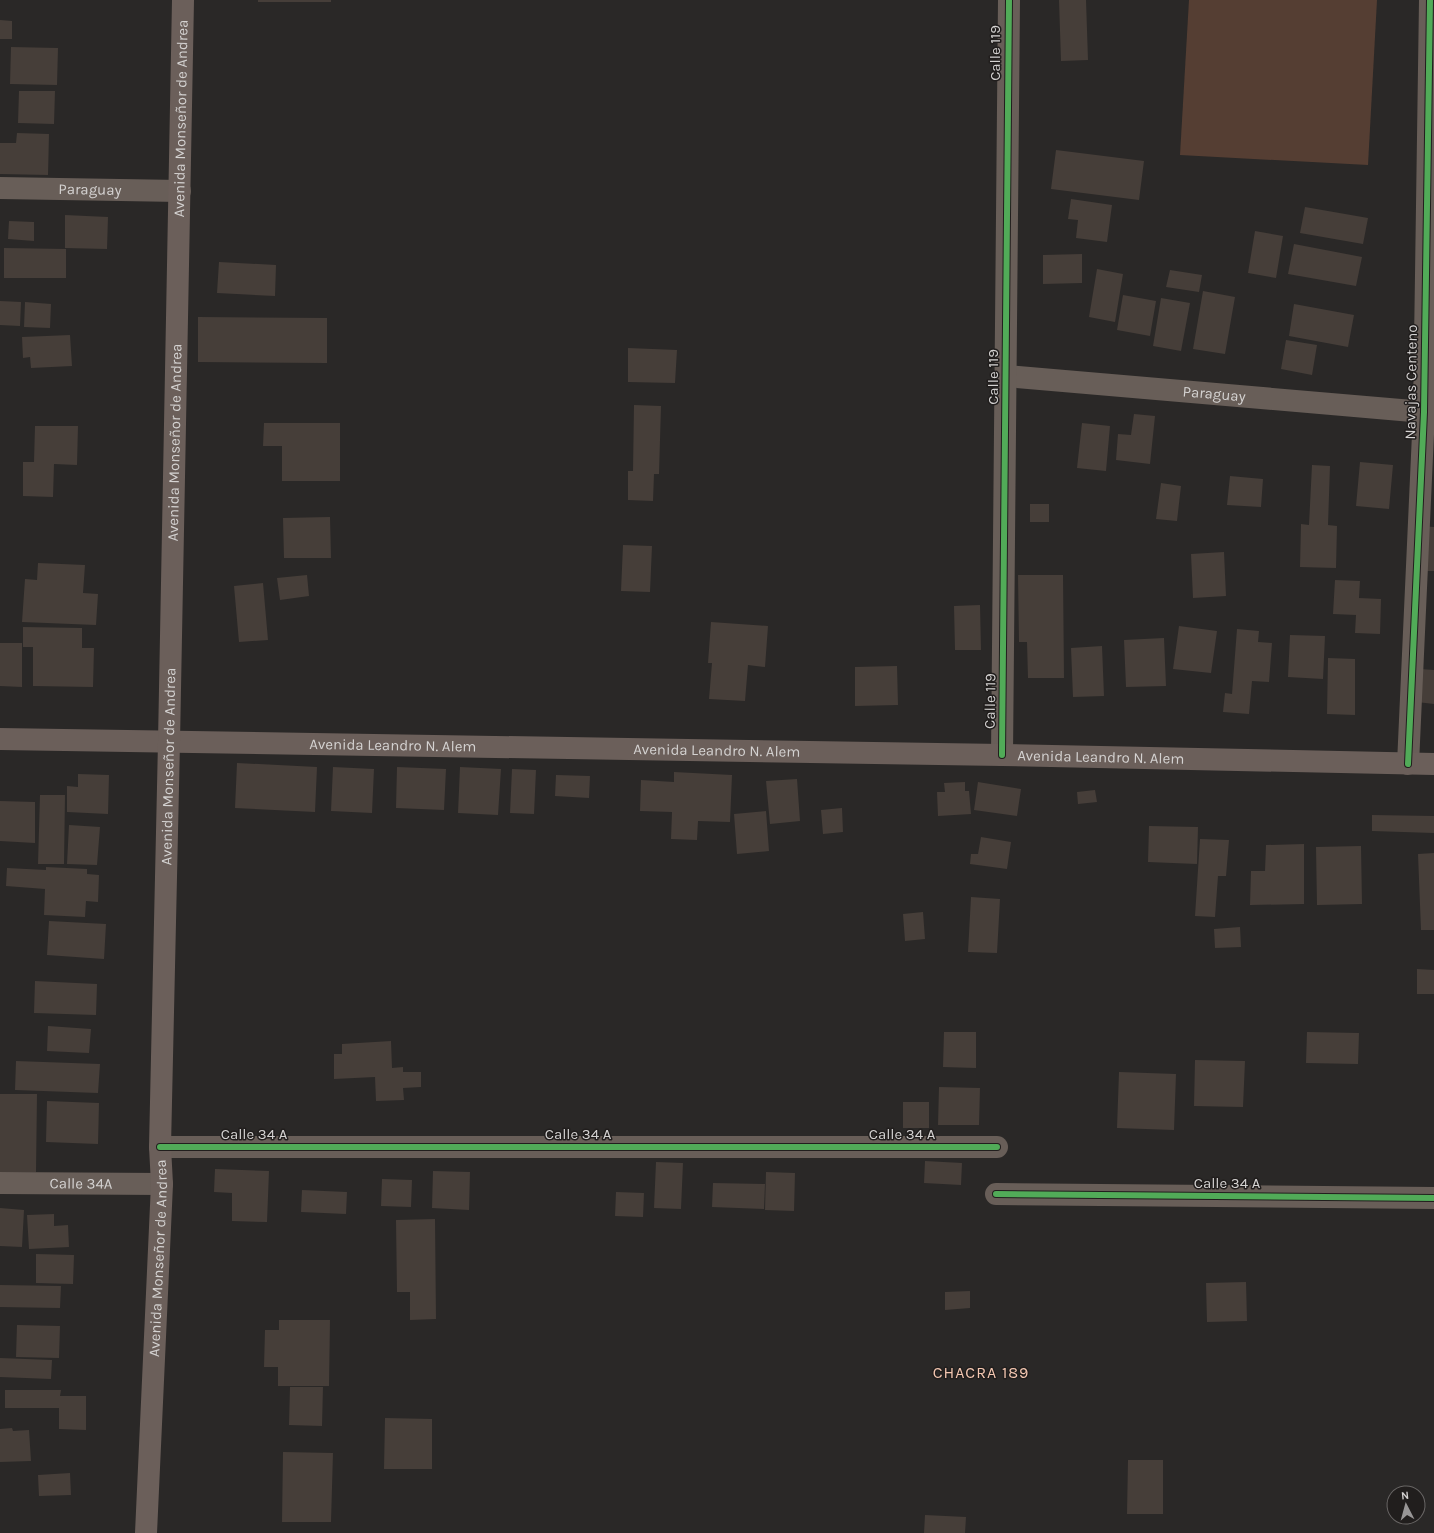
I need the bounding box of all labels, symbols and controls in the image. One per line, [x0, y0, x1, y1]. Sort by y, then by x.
street label: Avenida Monseñor de Andrea [170, 20, 192, 218]
street label: Calle 119 [986, 25, 1004, 81]
street label: Paraguay [58, 180, 122, 199]
street label: Navajas Centeno [1401, 324, 1421, 440]
street label: Avenida Monseñor de Andrea [164, 344, 186, 542]
street label: Calle 119 [984, 349, 1002, 405]
street label: Paraguay [1182, 382, 1246, 406]
street label: Avenida Monseñor de Andrea [157, 667, 179, 866]
street label: Calle 119 [981, 673, 999, 729]
street label: Avenida Leandro N. Alem [309, 735, 477, 756]
street label: Avenida Leandro N. Alem [633, 740, 801, 761]
street label: Avenida Leandro N. Alem [1017, 746, 1185, 768]
street label: Calle 34 A [221, 1125, 288, 1143]
street label: Calle 34 A [545, 1125, 612, 1143]
street label: Calle 34 A [869, 1125, 936, 1143]
street label: Avenida Monseñor de Andrea [145, 1159, 171, 1357]
street label: Calle 34A [49, 1174, 113, 1193]
street label: Calle 34 A [1194, 1174, 1261, 1192]
district label: CHACRA 189 [933, 1363, 1029, 1382]
north arrow [1386, 1485, 1426, 1525]
text: N [1400, 1489, 1410, 1502]

